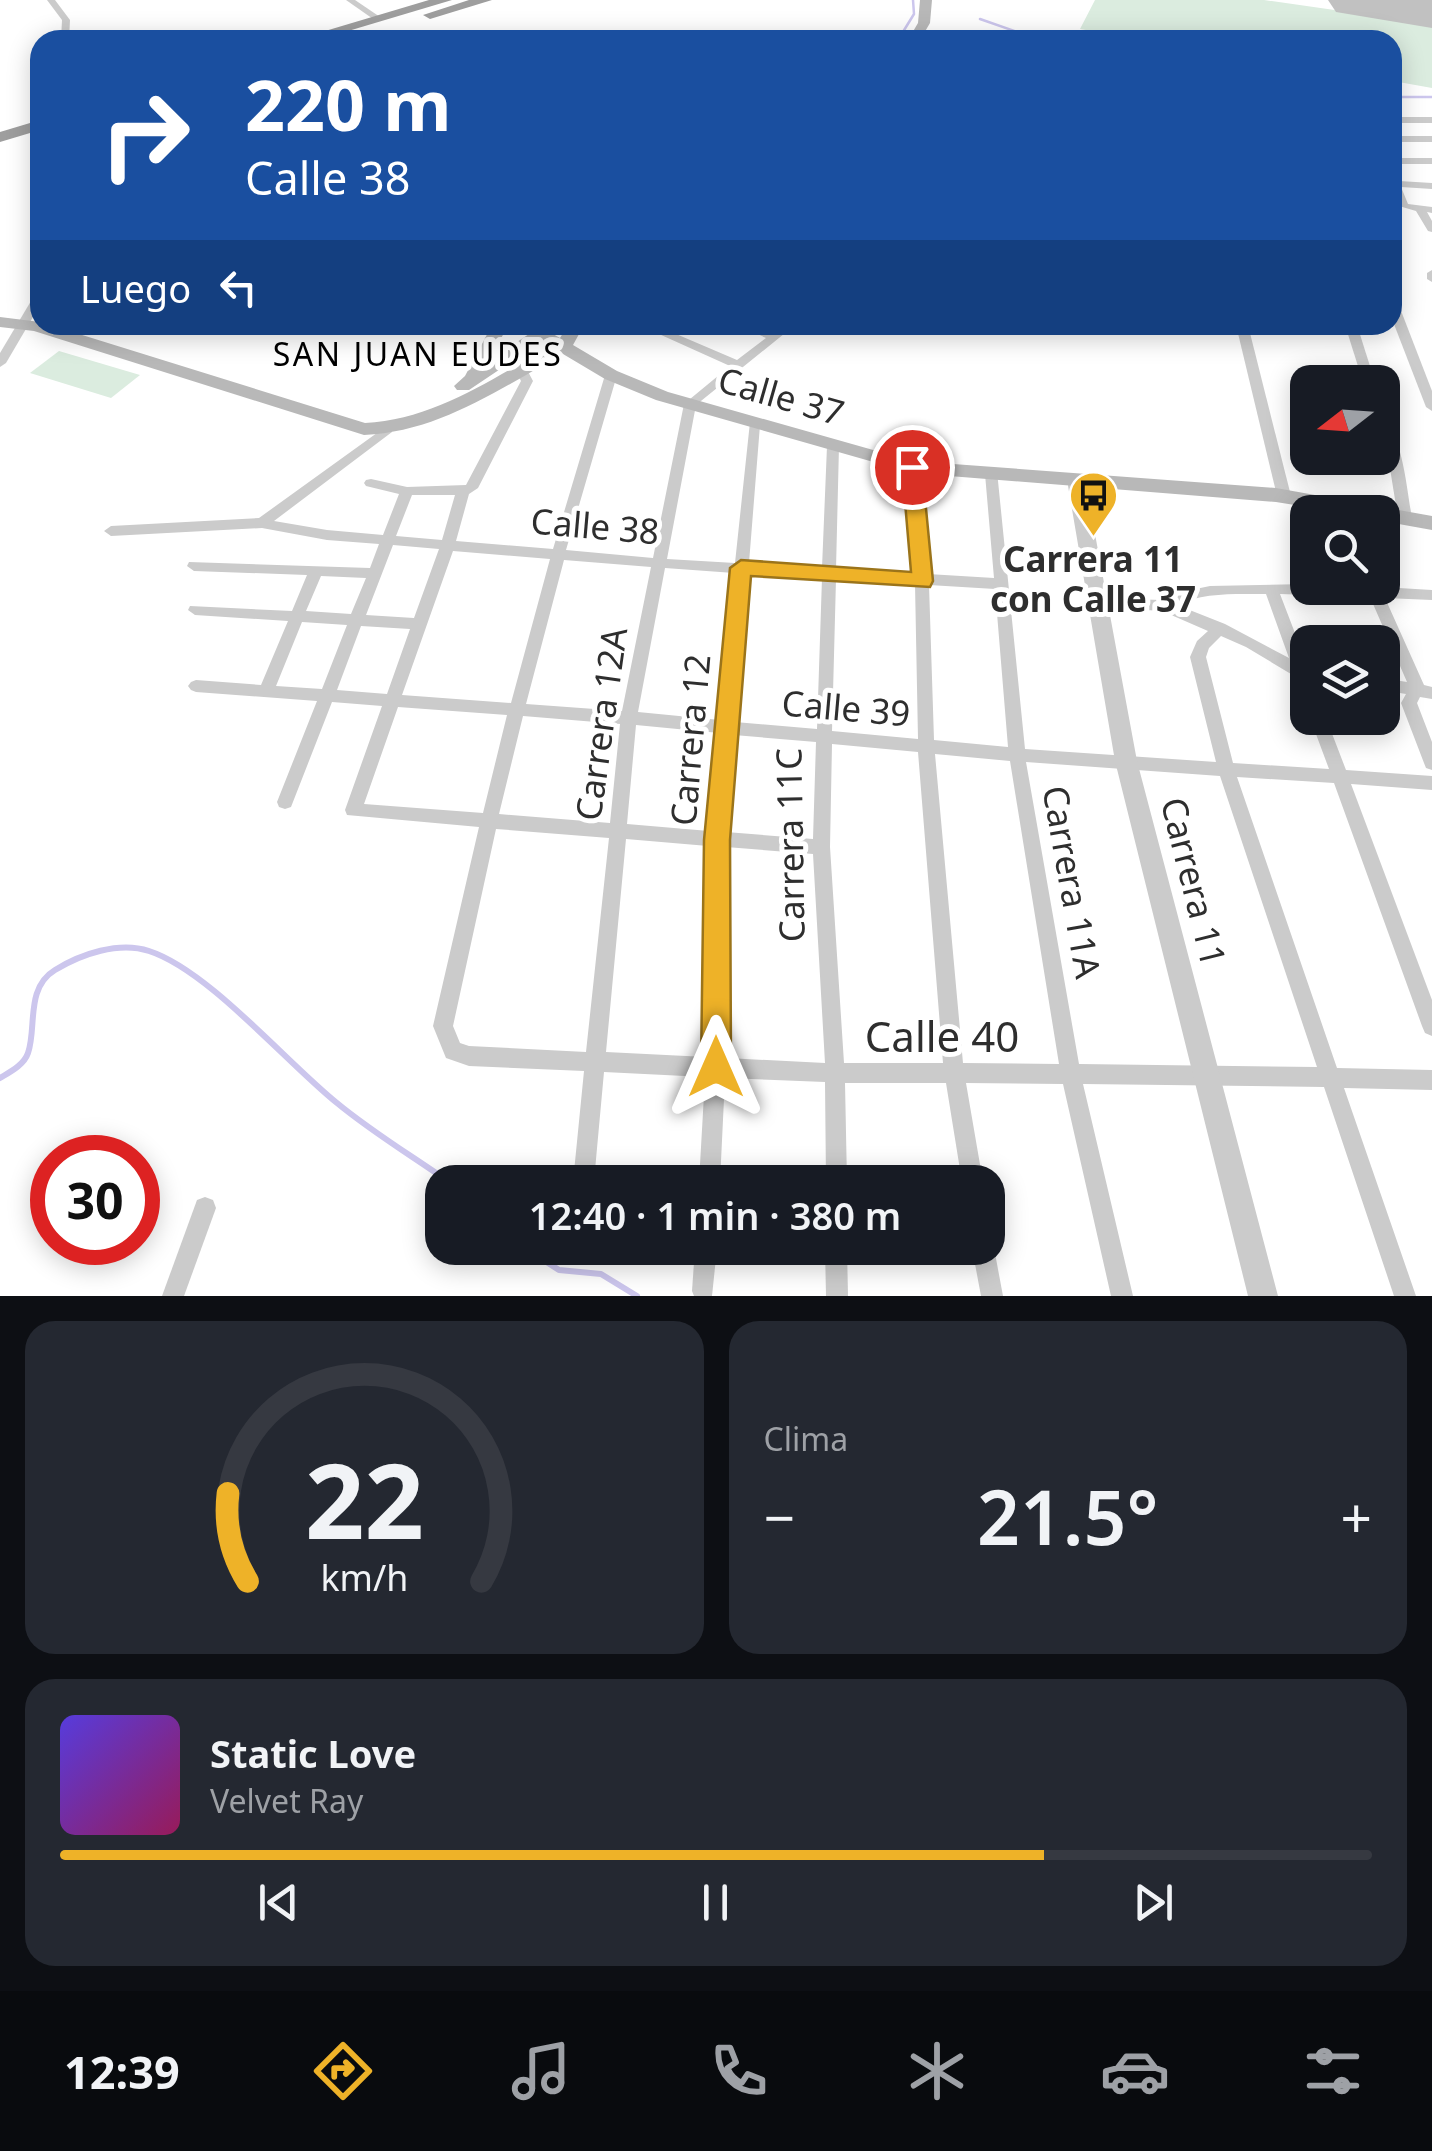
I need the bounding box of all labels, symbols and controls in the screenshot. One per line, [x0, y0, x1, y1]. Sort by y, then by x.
text: 220 m [245, 56, 452, 152]
icon: right [80, 70, 210, 200]
text: Calle 38 [245, 147, 410, 208]
icon: left [211, 260, 266, 315]
text: Luego [80, 262, 191, 314]
district label: SAN JUAN EUDES [273, 332, 563, 375]
street label: Calle 37 [713, 355, 850, 436]
north arrow [1290, 365, 1400, 475]
map controls [1290, 365, 1400, 735]
pin [870, 425, 955, 510]
icon: arrive [885, 440, 940, 495]
bus stop icon: Carrera 11 con Calle 37 [1067, 470, 1119, 538]
button: search [1290, 495, 1400, 605]
street label: Calle 38 [529, 496, 661, 555]
place label: Carrera 11 con Calle 37 [990, 535, 1196, 622]
street label: Carrera 12A [564, 624, 637, 823]
button: layers [1290, 625, 1400, 735]
street label: Carrera 12 [659, 652, 720, 828]
street label: Calle 39 [780, 678, 912, 737]
street label: Carrera 11C [764, 747, 815, 943]
street label: Carrera 11A [1032, 782, 1113, 982]
street label: Carrera 11 [1151, 792, 1238, 971]
street label: Calle 40 [865, 1007, 1019, 1064]
position arrow [664, 1015, 768, 1119]
speed limit sign: 30 [30, 1135, 160, 1265]
text: 12:40 · 1 min · 380 m [529, 1189, 901, 1241]
text: Clima [764, 1417, 848, 1460]
text: 22 [305, 1428, 424, 1569]
text: 21.5° [977, 1465, 1158, 1567]
text: − [764, 1479, 795, 1554]
text: + [1341, 1479, 1372, 1554]
text: km/h [320, 1553, 408, 1601]
text: Static Love [210, 1727, 416, 1779]
text: Velvet Ray [210, 1779, 363, 1822]
icon: previous [251, 1875, 306, 1930]
icon: pause [688, 1875, 743, 1930]
icon: next [1126, 1875, 1181, 1930]
icon: directions [308, 2036, 378, 2106]
icon: music [506, 2036, 576, 2106]
icon: phone [704, 2036, 774, 2106]
icon: climate [902, 2036, 972, 2106]
icon: car [1100, 2036, 1170, 2106]
icon: filters [1298, 2036, 1368, 2106]
text: 12:39 [64, 2041, 180, 2102]

